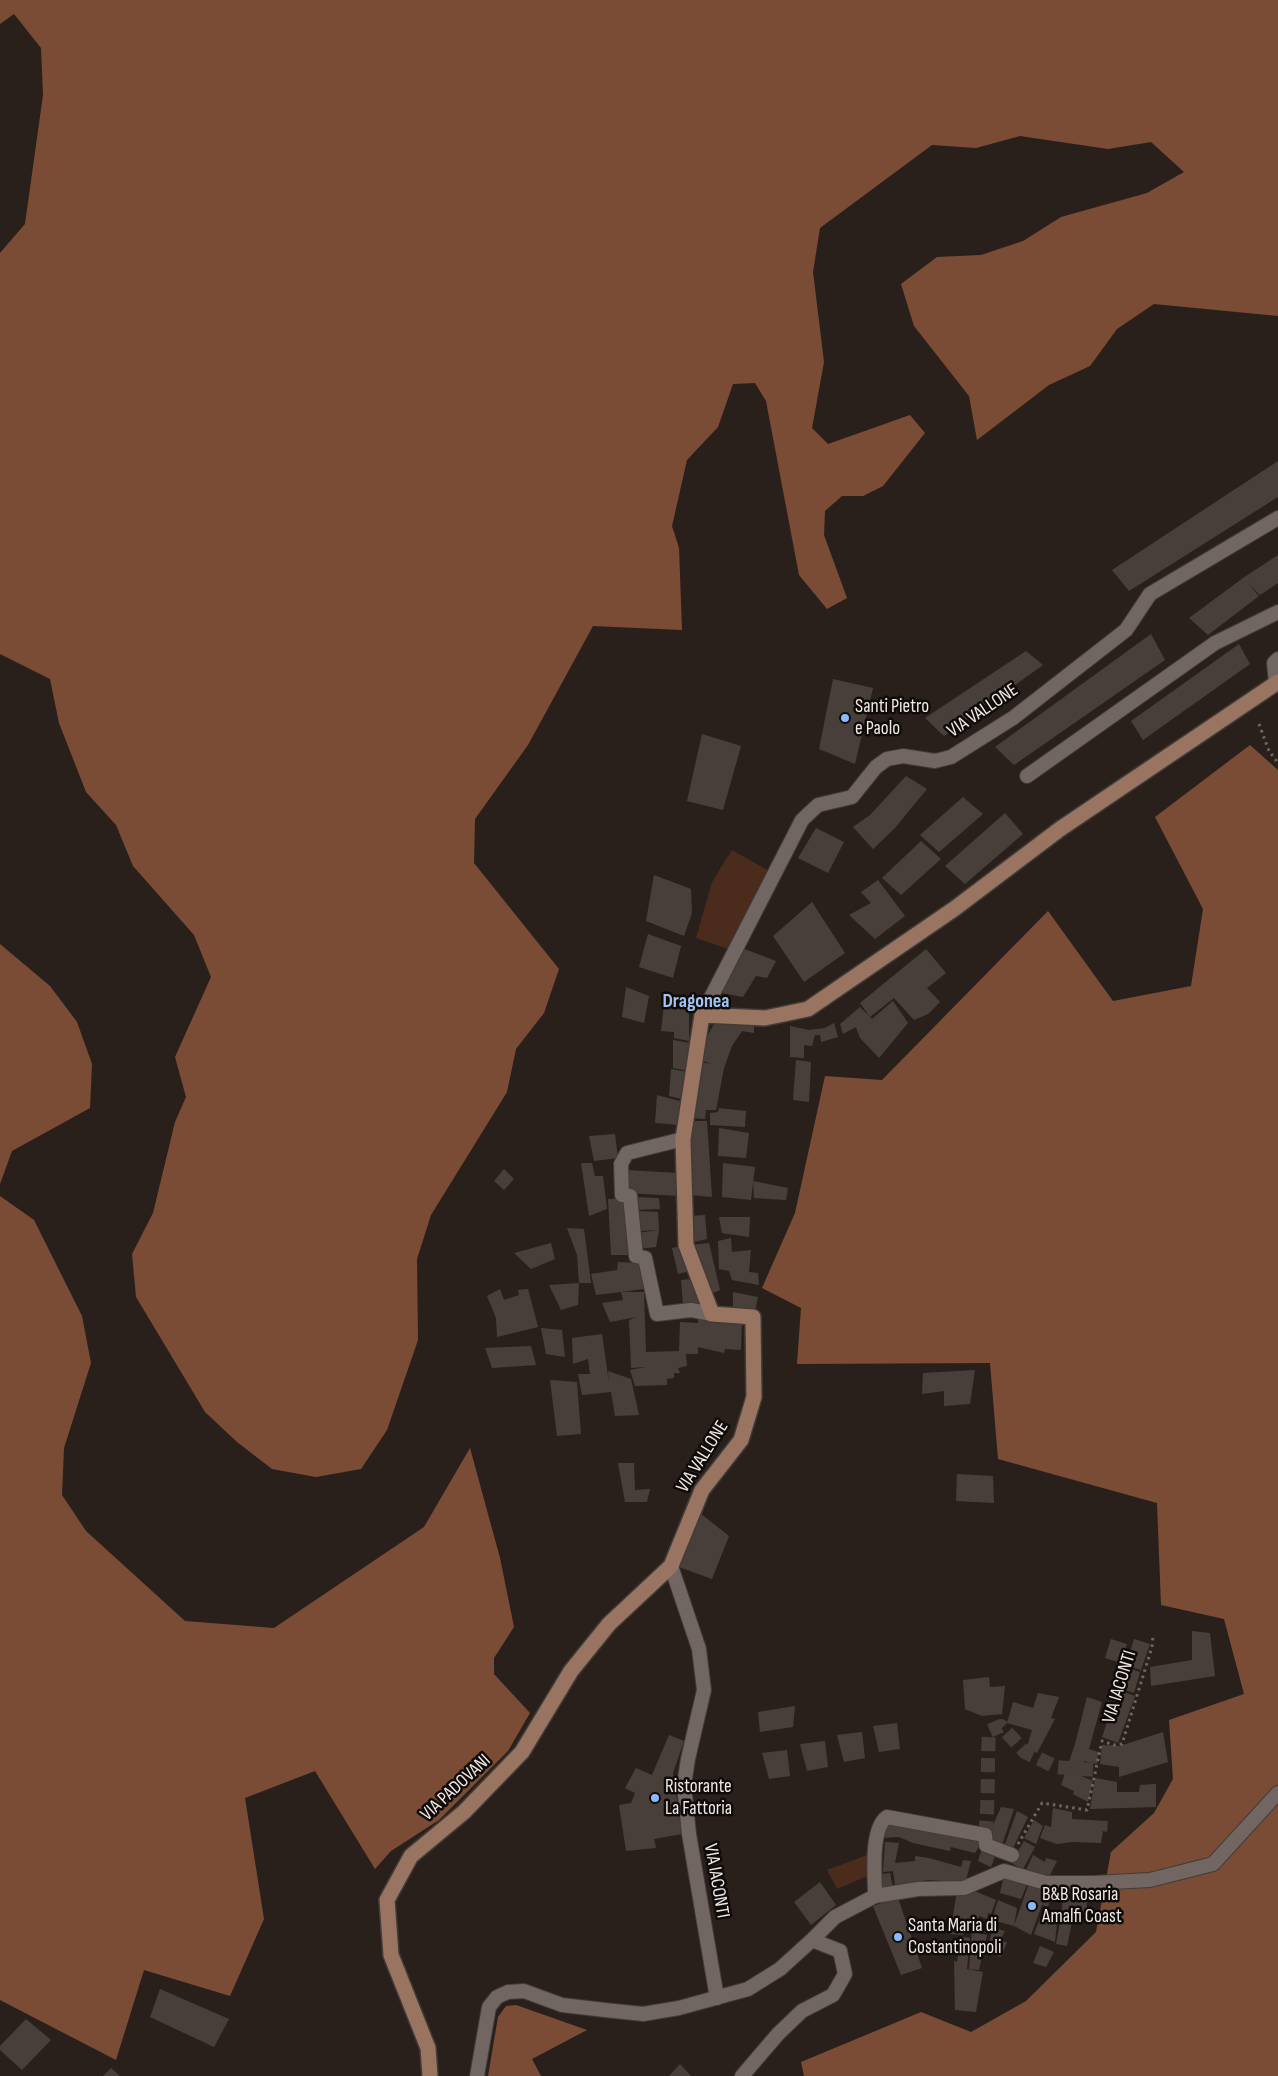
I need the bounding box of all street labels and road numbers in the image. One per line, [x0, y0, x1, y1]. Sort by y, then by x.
street label: VIA VALLONE [943, 679, 1023, 743]
street label: VIA VALLONE [672, 1417, 734, 1497]
street label: VIA IACONTI [1098, 1648, 1142, 1726]
street label: VIA PADOVANI [416, 1750, 496, 1826]
street label: VIA IACONTI [698, 1842, 734, 1920]

